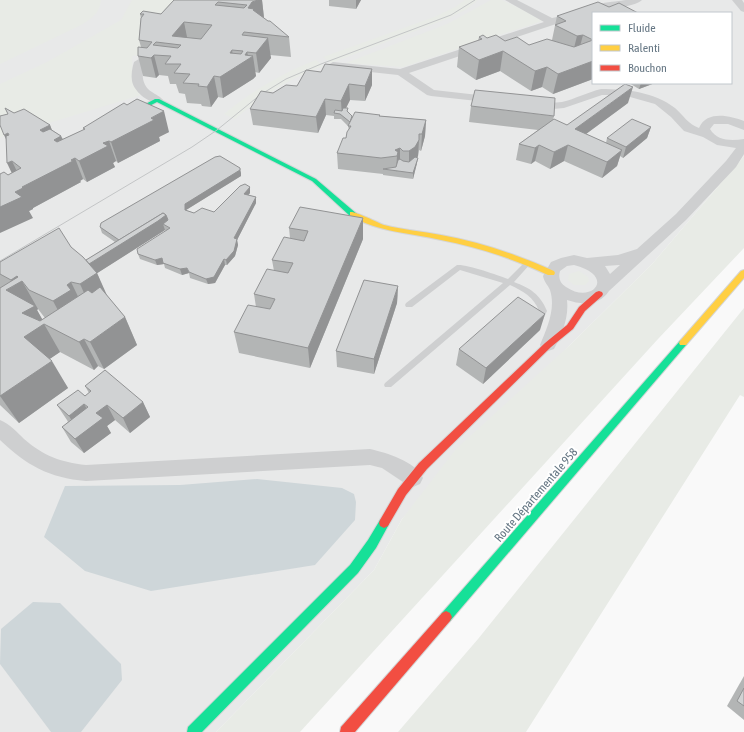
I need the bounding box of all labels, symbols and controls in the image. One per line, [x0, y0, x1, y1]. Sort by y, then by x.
legend [592, 12, 732, 84]
text: Fluide [628, 21, 656, 35]
text: Ralenti [628, 41, 660, 55]
text: Bouchon [628, 61, 667, 75]
street label: Route Départementale 958 [492, 445, 581, 545]

